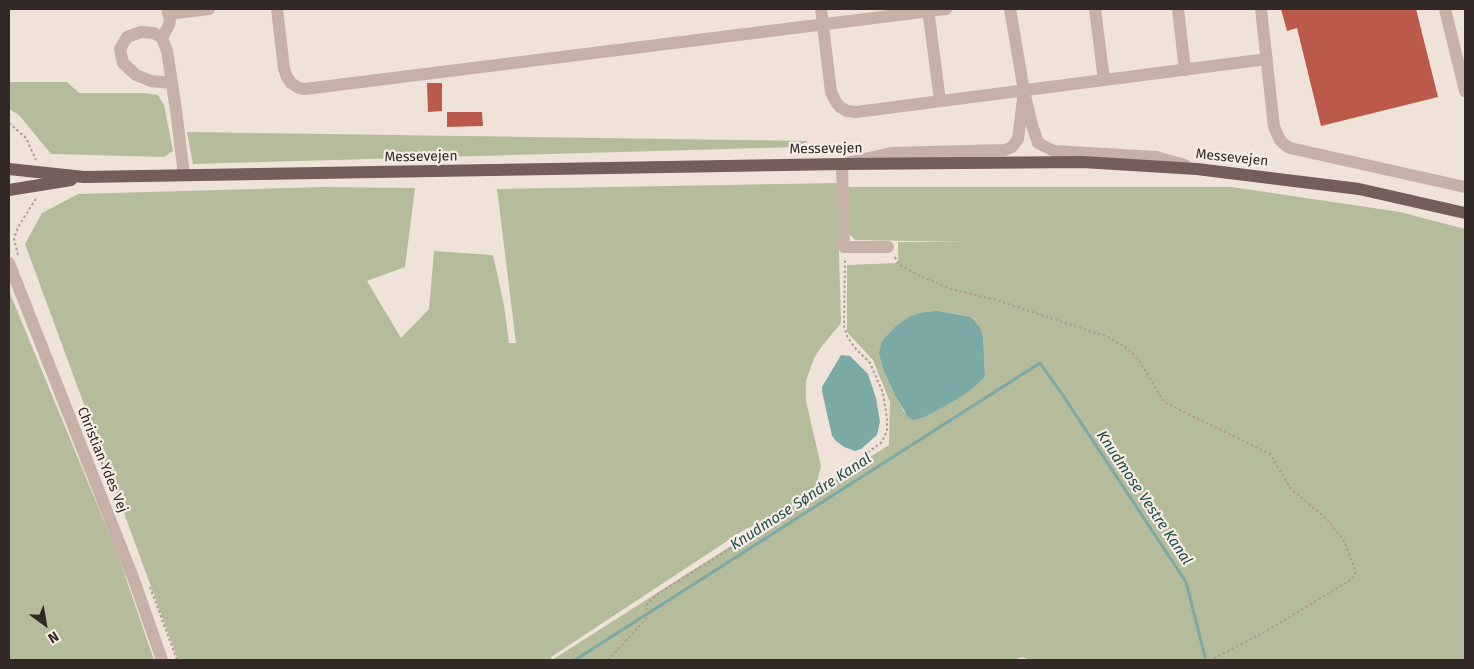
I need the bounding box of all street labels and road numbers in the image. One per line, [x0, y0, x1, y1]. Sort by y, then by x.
street label: Messevejen [789, 140, 863, 158]
street label: Messevejen [1195, 146, 1269, 170]
street label: Messevejen [384, 148, 458, 166]
street label: Christian Ydes Vej [73, 405, 131, 515]

